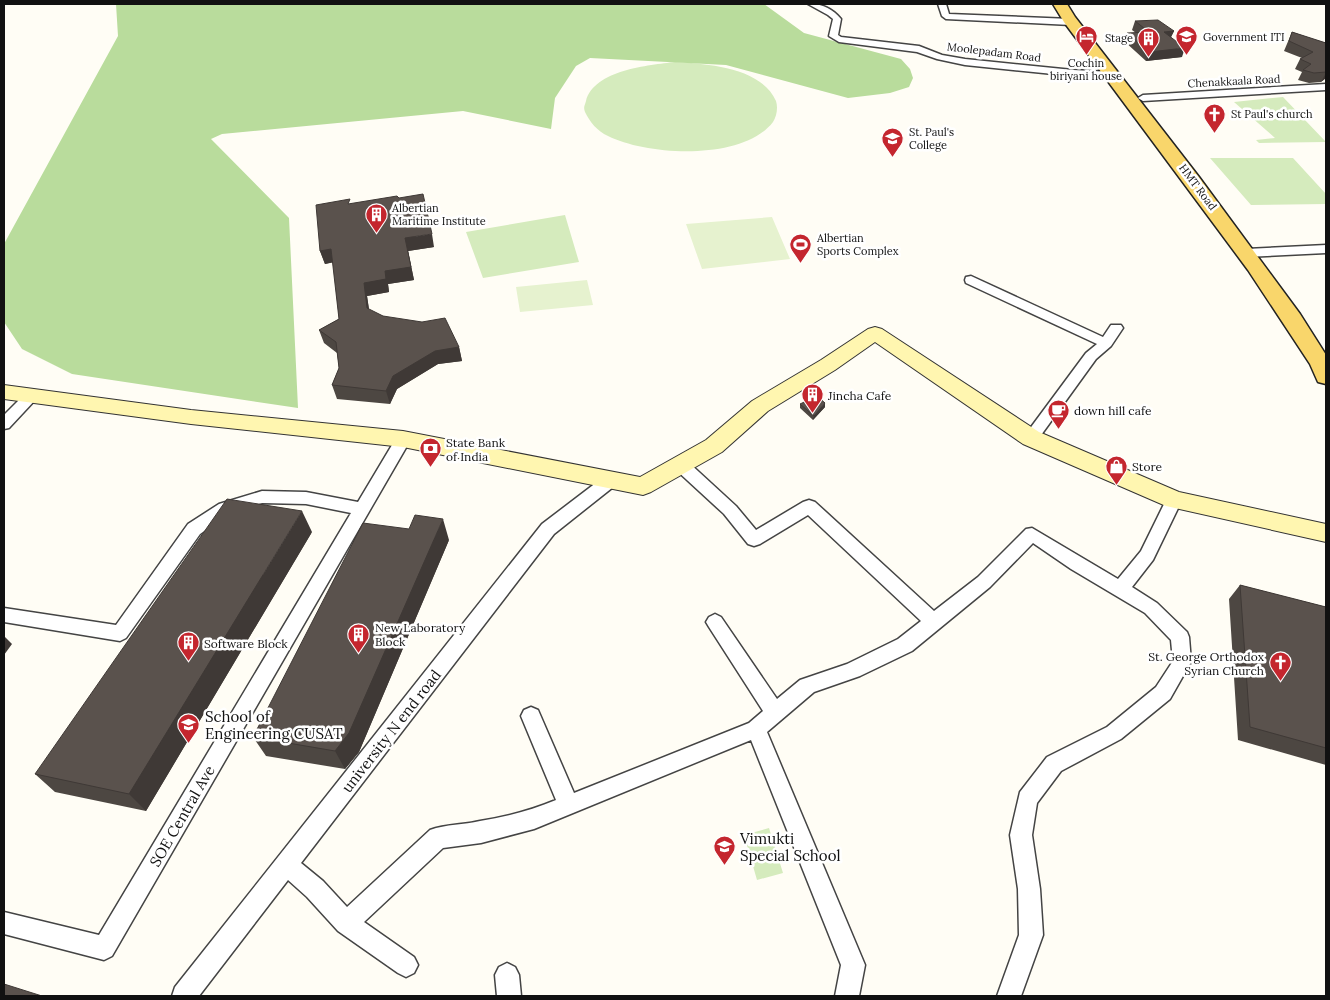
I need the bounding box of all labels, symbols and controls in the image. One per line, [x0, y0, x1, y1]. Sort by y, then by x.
hotel icon: Cochin biriyani house [1074, 25, 1098, 56]
school or university icon: Government ITI [1175, 25, 1199, 56]
building icon: Stage [1137, 26, 1161, 57]
place label: Government ITI [1203, 30, 1285, 44]
place label: Stage [1105, 31, 1133, 45]
street label: Moolepadam Road [946, 39, 1042, 65]
place label: Cochin biriyani house [1050, 56, 1122, 83]
street label: Chenakkaala Road [1187, 72, 1281, 90]
church icon: St Paul's church [1203, 102, 1227, 133]
place label: St Paul's church [1231, 107, 1313, 121]
place label: St. Paul's College [909, 125, 954, 152]
school or university icon: St. Paul's College [881, 126, 905, 157]
street label: HMT Road [1176, 161, 1220, 213]
place label: Albertian Maritime Institute [391, 201, 486, 228]
building icon: Albertian Maritime Institute [364, 202, 388, 233]
place label: Albertian Sports Complex [816, 231, 899, 258]
sports icon: Albertian Sports Complex [789, 232, 813, 263]
building icon: Jincha Cafe [800, 383, 824, 414]
place label: Jincha Cafe [827, 388, 892, 403]
cafe icon: down hill cafe [1046, 398, 1070, 429]
place label: down hill cafe [1074, 403, 1152, 418]
place label: State Bank of India [446, 435, 506, 464]
bank icon: State Bank of India [418, 437, 442, 468]
shop icon: Store [1104, 454, 1128, 485]
place label: Store [1132, 459, 1163, 474]
place label: New Laboratory Block [375, 620, 466, 649]
building icon: New Laboratory Block [347, 622, 371, 653]
building icon: Software Block [176, 631, 200, 662]
place label: Software Block [204, 636, 288, 651]
place label: St. George Orthodox Syrian Church [1148, 649, 1265, 678]
church icon: St. George Orthodox Syrian Church [1268, 651, 1292, 682]
street label: university N end road [337, 666, 445, 796]
place label: School of Engineering CUSAT [205, 707, 343, 743]
school or university icon: School of Engineering CUSAT [177, 713, 201, 744]
street label: SOE Central Ave [145, 762, 219, 870]
place label: Vimukti Special School [739, 829, 841, 865]
school or university icon: Vimukti Special School [712, 835, 736, 866]

